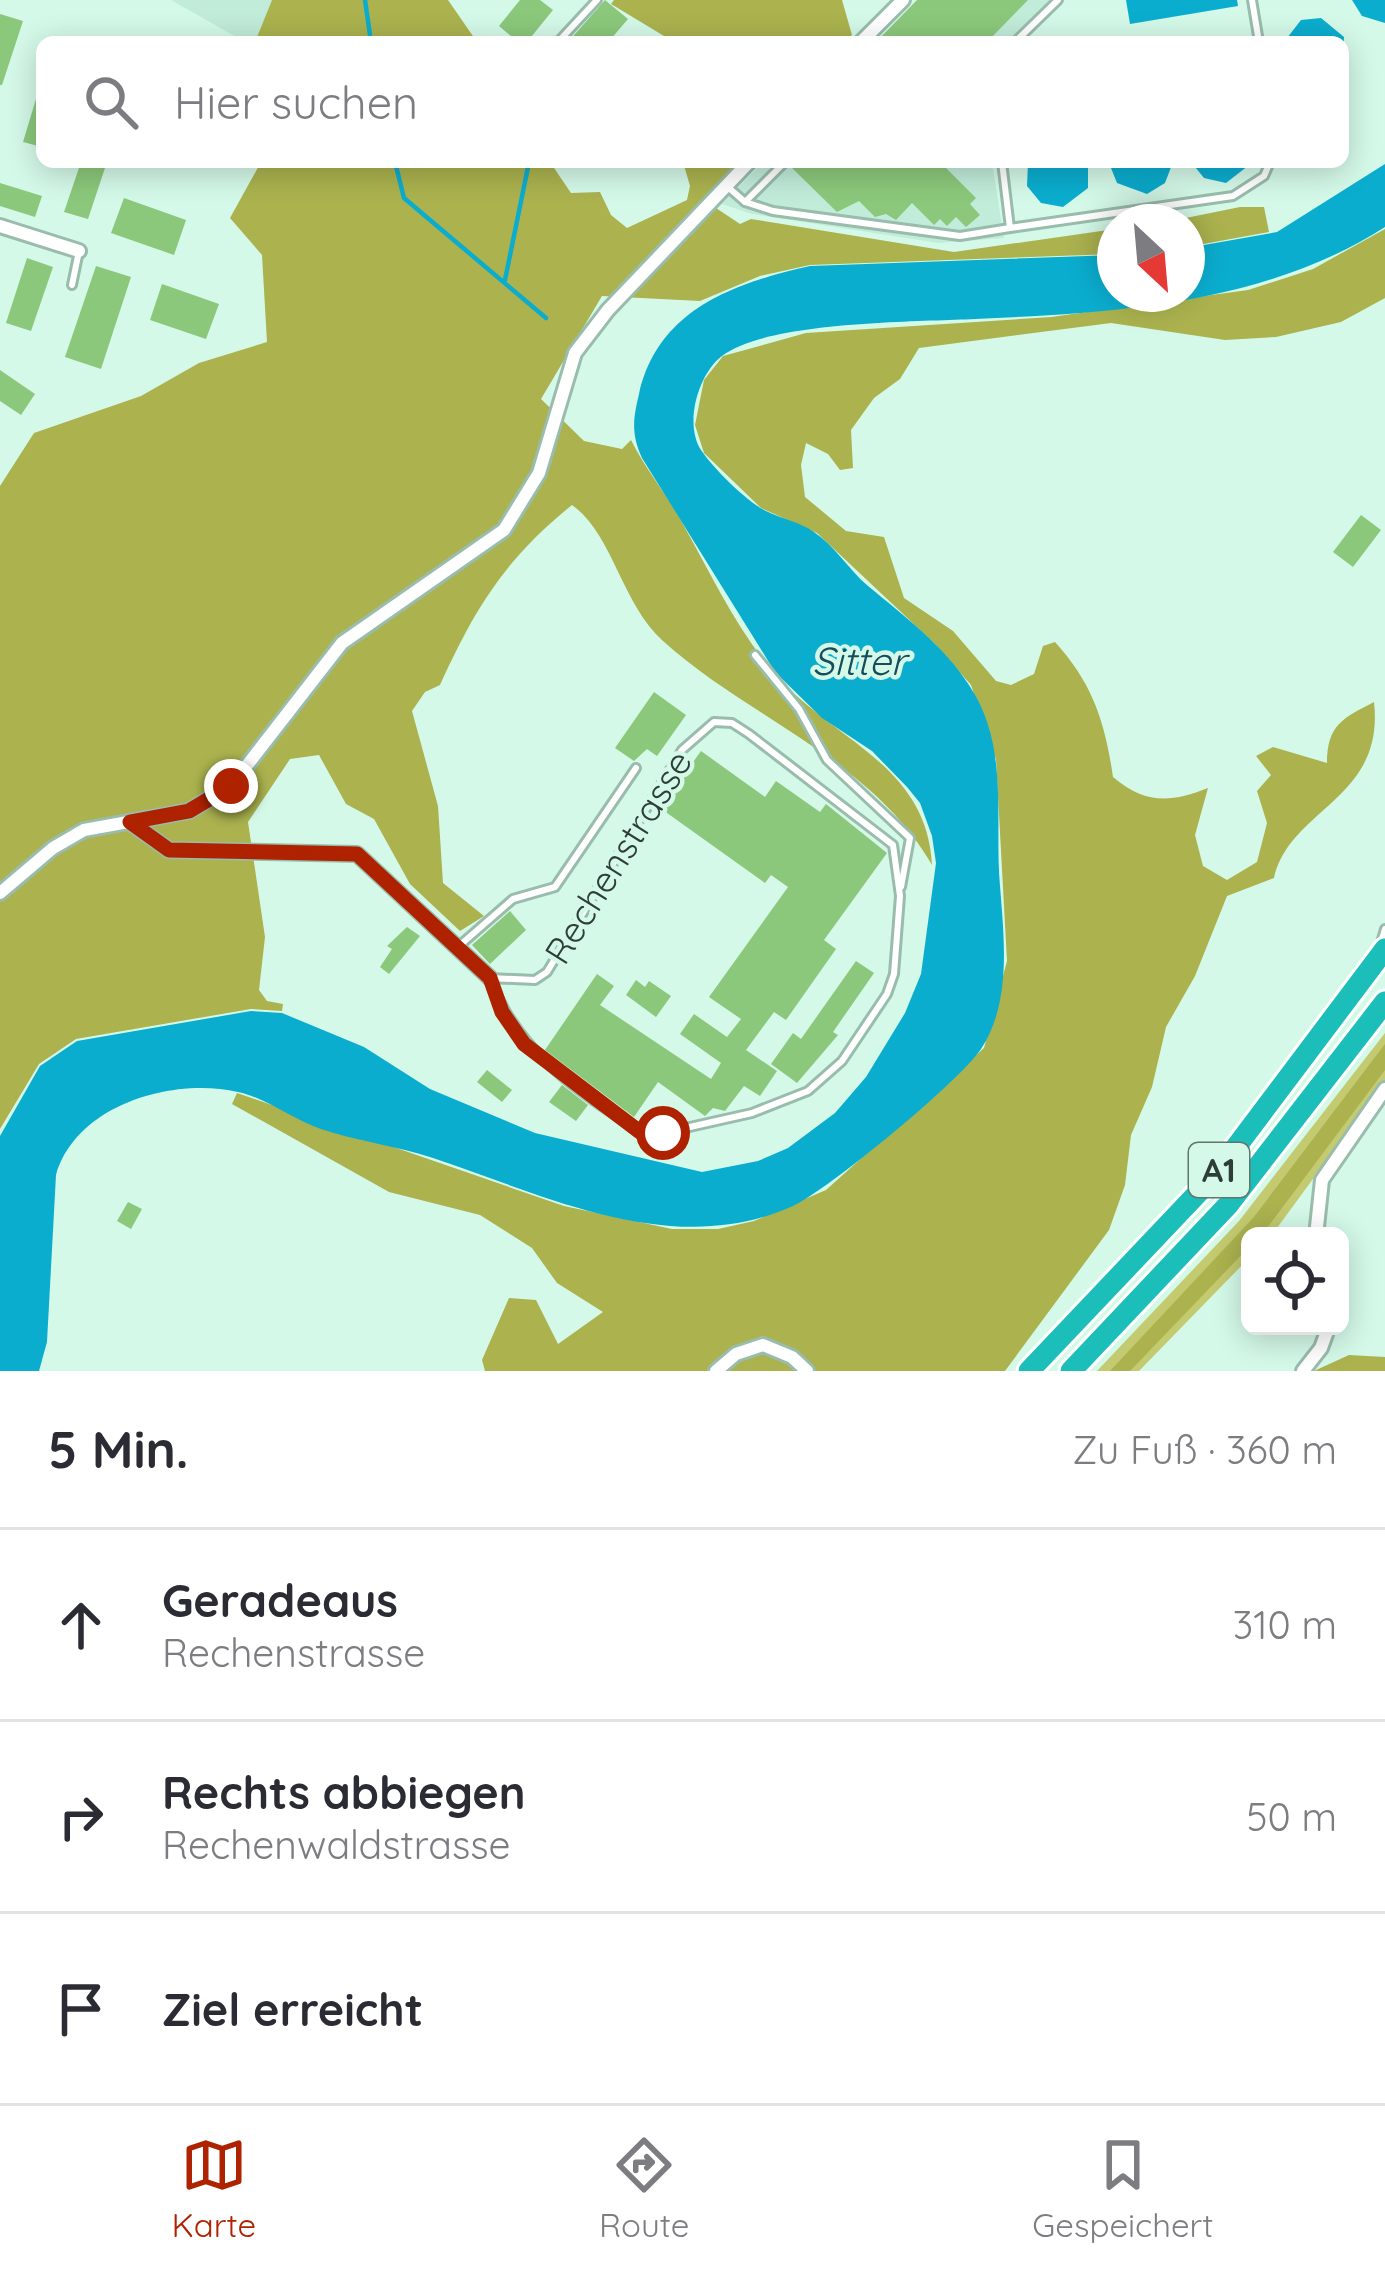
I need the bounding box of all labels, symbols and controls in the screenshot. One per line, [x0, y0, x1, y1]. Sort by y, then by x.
search box [36, 36, 1349, 168]
icon: search [78, 69, 144, 135]
text: Hier suchen [174, 74, 418, 130]
north arrow [1097, 204, 1205, 312]
water label: Sitter [812, 636, 911, 685]
street label: Rechenstrasse [534, 742, 701, 972]
route end [204, 759, 258, 813]
route start [636, 1106, 690, 1160]
road number: A1 [1189, 1143, 1249, 1197]
map controls [1241, 1227, 1349, 1335]
button: locate [1241, 1227, 1349, 1335]
text: 5 Min. [48, 1417, 189, 1481]
text: Zu Fuß · 360 m [1072, 1425, 1337, 1474]
text: Geradeaus [162, 1572, 398, 1628]
icon: ahead [48, 1592, 114, 1658]
text: 310 m [1233, 1600, 1337, 1649]
text: Rechenstrasse [162, 1628, 425, 1677]
text: Rechts abbiegen [162, 1764, 526, 1820]
icon: right [48, 1784, 114, 1850]
text: 50 m [1246, 1792, 1337, 1841]
text: Rechenwaldstrasse [162, 1820, 511, 1869]
icon: arrive [48, 1976, 114, 2042]
text: Ziel erreicht [162, 1981, 423, 2037]
tab: Karte [171, 2132, 256, 2245]
tab: Route [599, 2132, 689, 2245]
tab: Gespeichert [1032, 2132, 1214, 2245]

